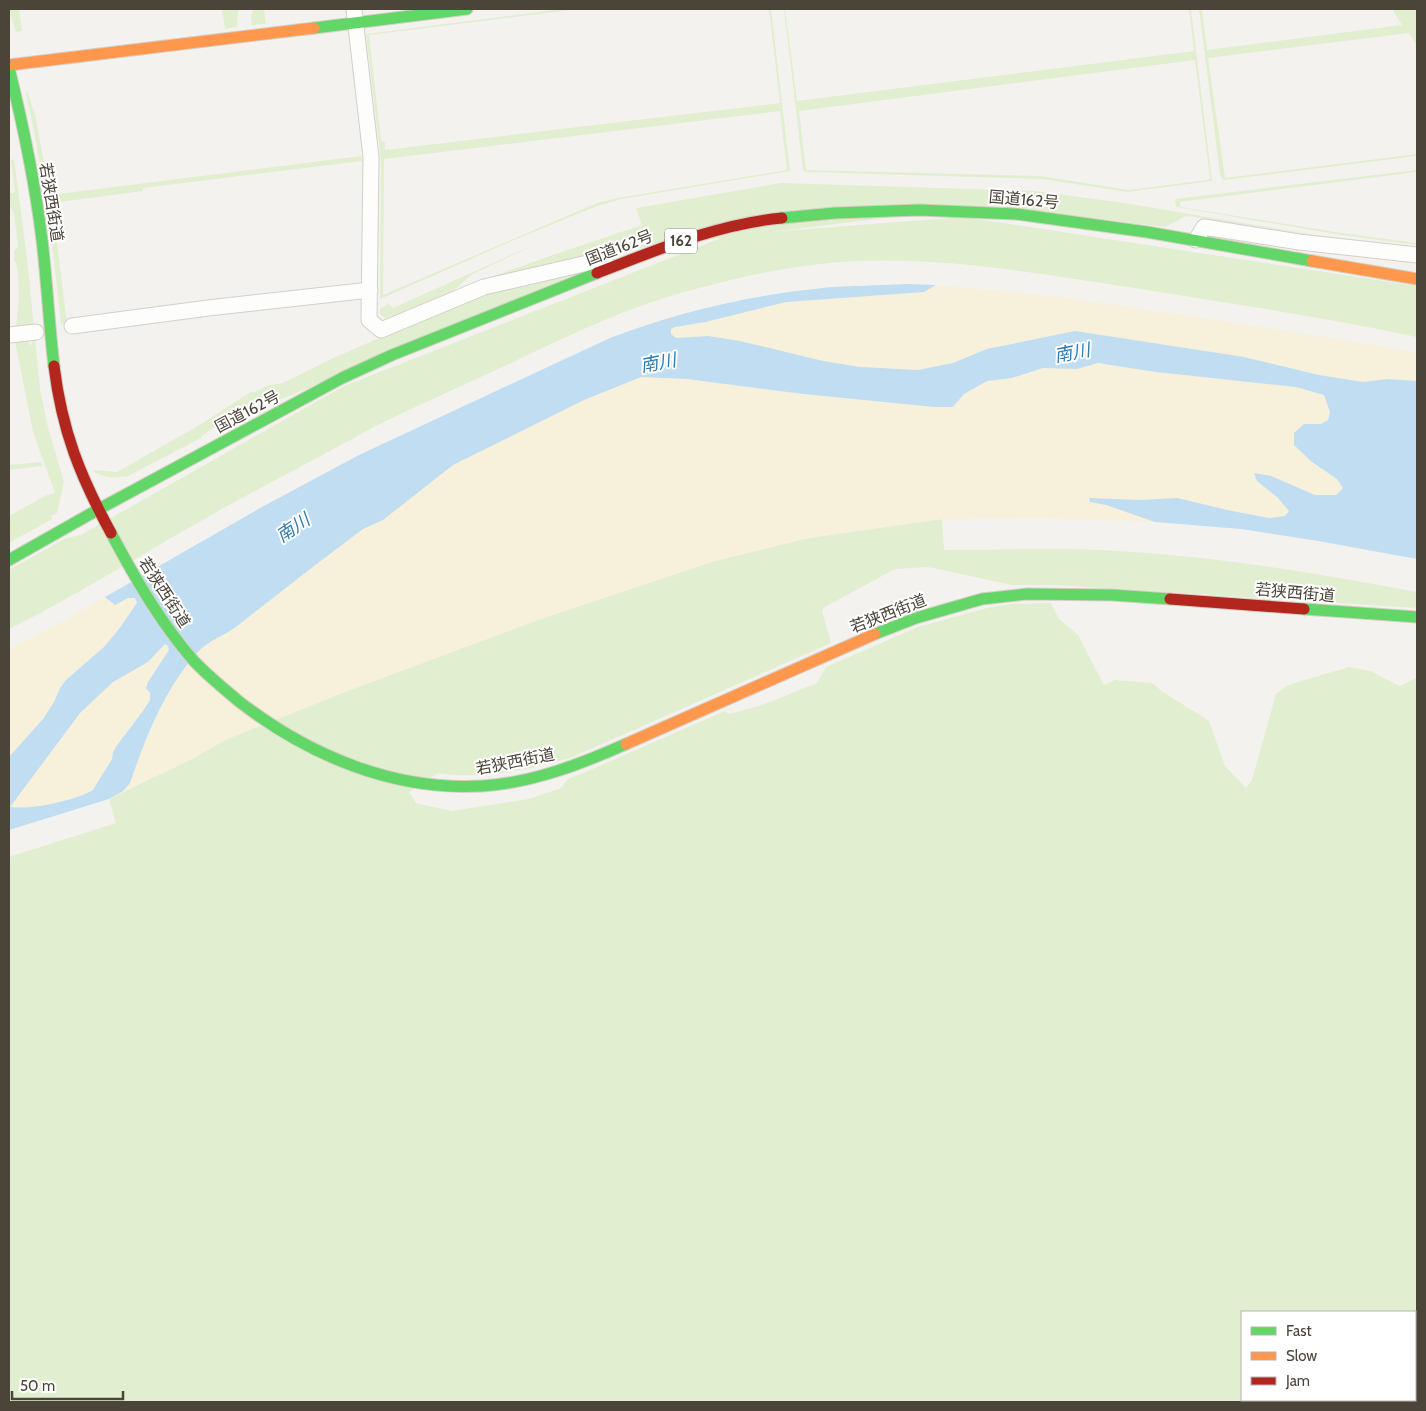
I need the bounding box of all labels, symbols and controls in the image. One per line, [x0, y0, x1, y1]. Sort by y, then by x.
street label: 若狭西街道 [36, 161, 67, 243]
street label: 国道162号 [988, 187, 1060, 212]
street label: 国道162号 [583, 226, 656, 269]
road number: 162 [665, 228, 697, 254]
water label: 南川 [1052, 338, 1094, 367]
water label: 南川 [638, 348, 680, 377]
street label: 国道162号 [212, 386, 283, 436]
water label: 南川 [272, 508, 316, 547]
street label: 若狭西街道 [135, 554, 194, 631]
street label: 若狭西街道 [1254, 580, 1336, 605]
street label: 若狭西街道 [847, 590, 929, 637]
street label: 若狭西街道 [474, 745, 556, 778]
legend [1241, 1311, 1416, 1401]
text: Fast [1286, 1322, 1311, 1340]
text: Slow [1286, 1347, 1317, 1365]
scale bar [12, 1368, 124, 1400]
text: Jam [1285, 1372, 1310, 1390]
text: 50 m [20, 1377, 55, 1395]

